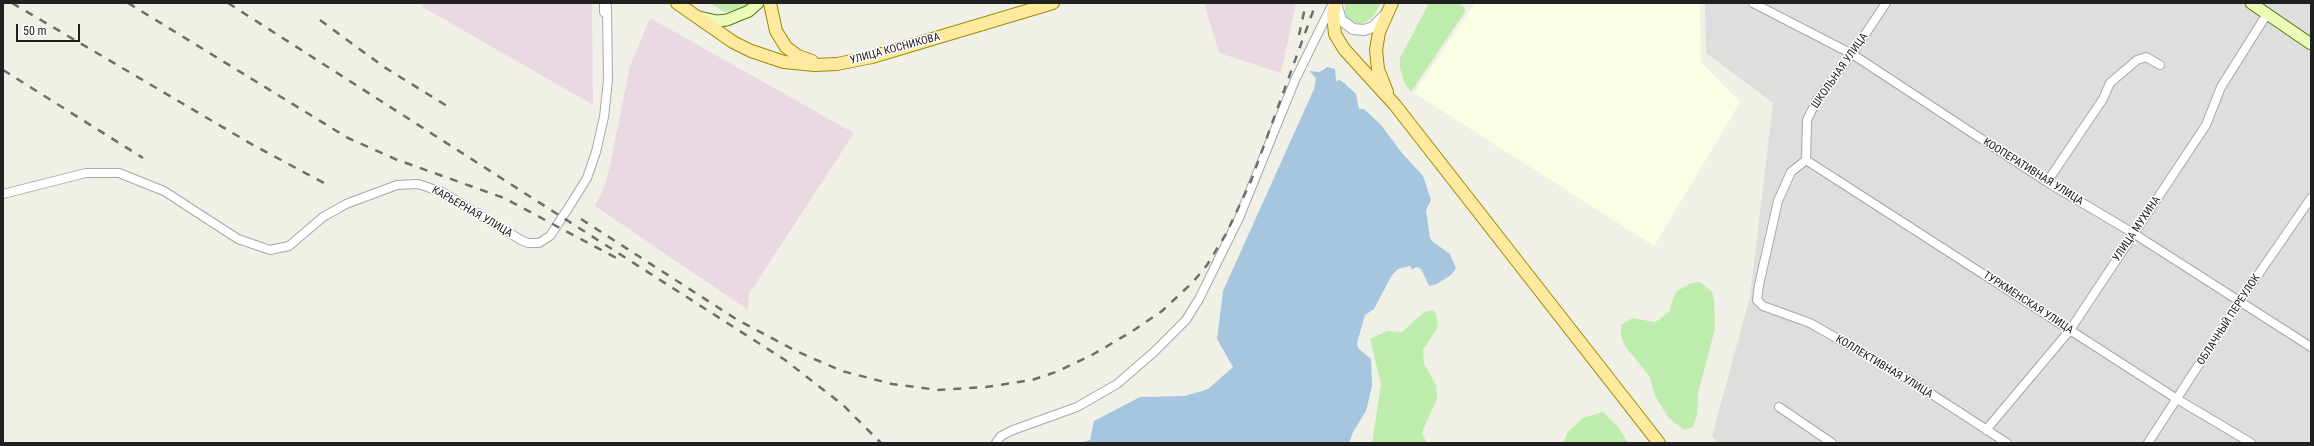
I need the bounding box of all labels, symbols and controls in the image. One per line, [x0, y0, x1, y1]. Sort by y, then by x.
scale bar [18, 16, 82, 42]
text: 50 m [23, 24, 47, 38]
street label: УЛИЦА КОСНИКОВА [848, 31, 942, 67]
street label: ШКОЛЬНАЯ УЛИЦА [1809, 31, 1871, 111]
street label: КООПЕРАТИВНАЯ УЛИЦА [1980, 136, 2086, 208]
street label: КАРЬЕРНАЯ УЛИЦА [429, 184, 515, 240]
street label: УЛИЦА МУХИНА [2110, 194, 2164, 264]
street label: ТУРКМЕНСКАЯ УЛИЦА [1980, 269, 2076, 337]
street label: ОБЛАЧНЫЙ ПЕРЕУЛОК [2195, 272, 2263, 368]
street label: КОЛЛЕКТИВНАЯ УЛИЦА [1833, 333, 1935, 401]

